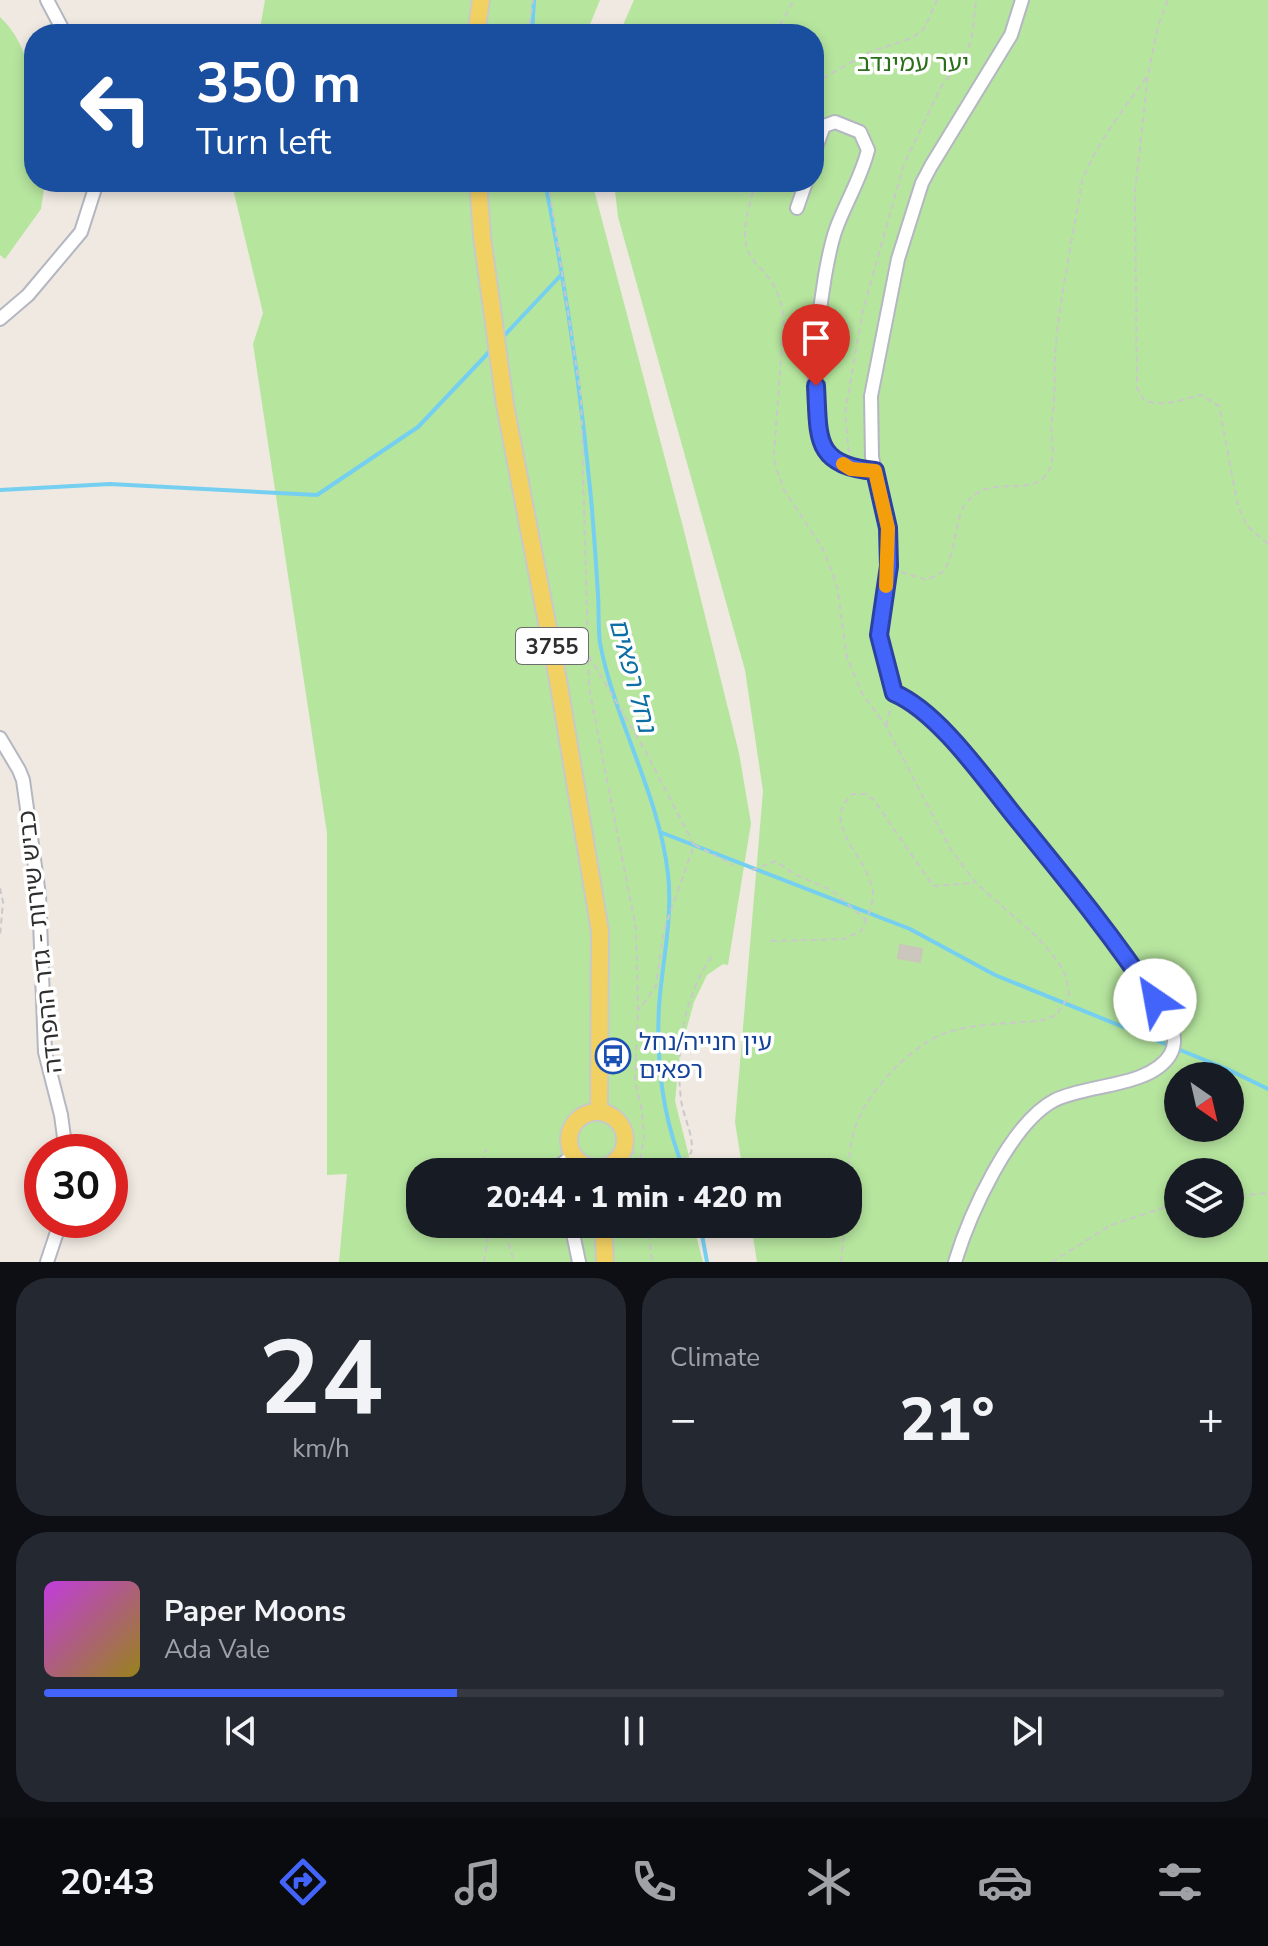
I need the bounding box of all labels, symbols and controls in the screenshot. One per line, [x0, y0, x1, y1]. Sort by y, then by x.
text: 350 m [196, 45, 361, 122]
park label: יער עמינדב [857, 47, 969, 79]
icon: left [64, 56, 168, 160]
text: Turn left [196, 118, 331, 167]
pin [782, 304, 850, 386]
icon: arrive [794, 316, 838, 360]
water label: נחל רפאים [600, 614, 665, 738]
road number: 3755 [516, 628, 588, 664]
street label: כביש שירות - גדר ההפרדה [10, 809, 70, 1075]
position arrow [1113, 958, 1197, 1042]
place label: עין חנייה/נחל רפאים [639, 1026, 772, 1086]
bus stop icon: עין חנייה/נחל רפאים [594, 1037, 632, 1075]
north arrow [1164, 1062, 1244, 1142]
map controls [1164, 1062, 1244, 1238]
speed limit sign: 30 [24, 1134, 128, 1238]
button: layers [1164, 1158, 1244, 1238]
text: 20:44 · 1 min · 420 m [486, 1177, 782, 1218]
text: 24 [259, 1308, 383, 1450]
text: Climate [670, 1340, 760, 1375]
text: 21° [899, 1379, 995, 1461]
text: − [670, 1390, 696, 1450]
text: + [1198, 1390, 1224, 1450]
text: km/h [292, 1431, 350, 1466]
text: Paper Moons [164, 1591, 346, 1632]
text: Ada Vale [164, 1632, 270, 1667]
icon: previous [219, 1709, 263, 1753]
icon: pause [612, 1709, 656, 1753]
icon: next [1005, 1709, 1049, 1753]
icon: directions [275, 1854, 331, 1910]
icon: music [450, 1854, 506, 1910]
icon: phone [626, 1854, 682, 1910]
icon: climate [801, 1854, 857, 1910]
icon: car [977, 1854, 1033, 1910]
icon: filters [1152, 1854, 1208, 1910]
text: 20:43 [60, 1858, 155, 1907]

